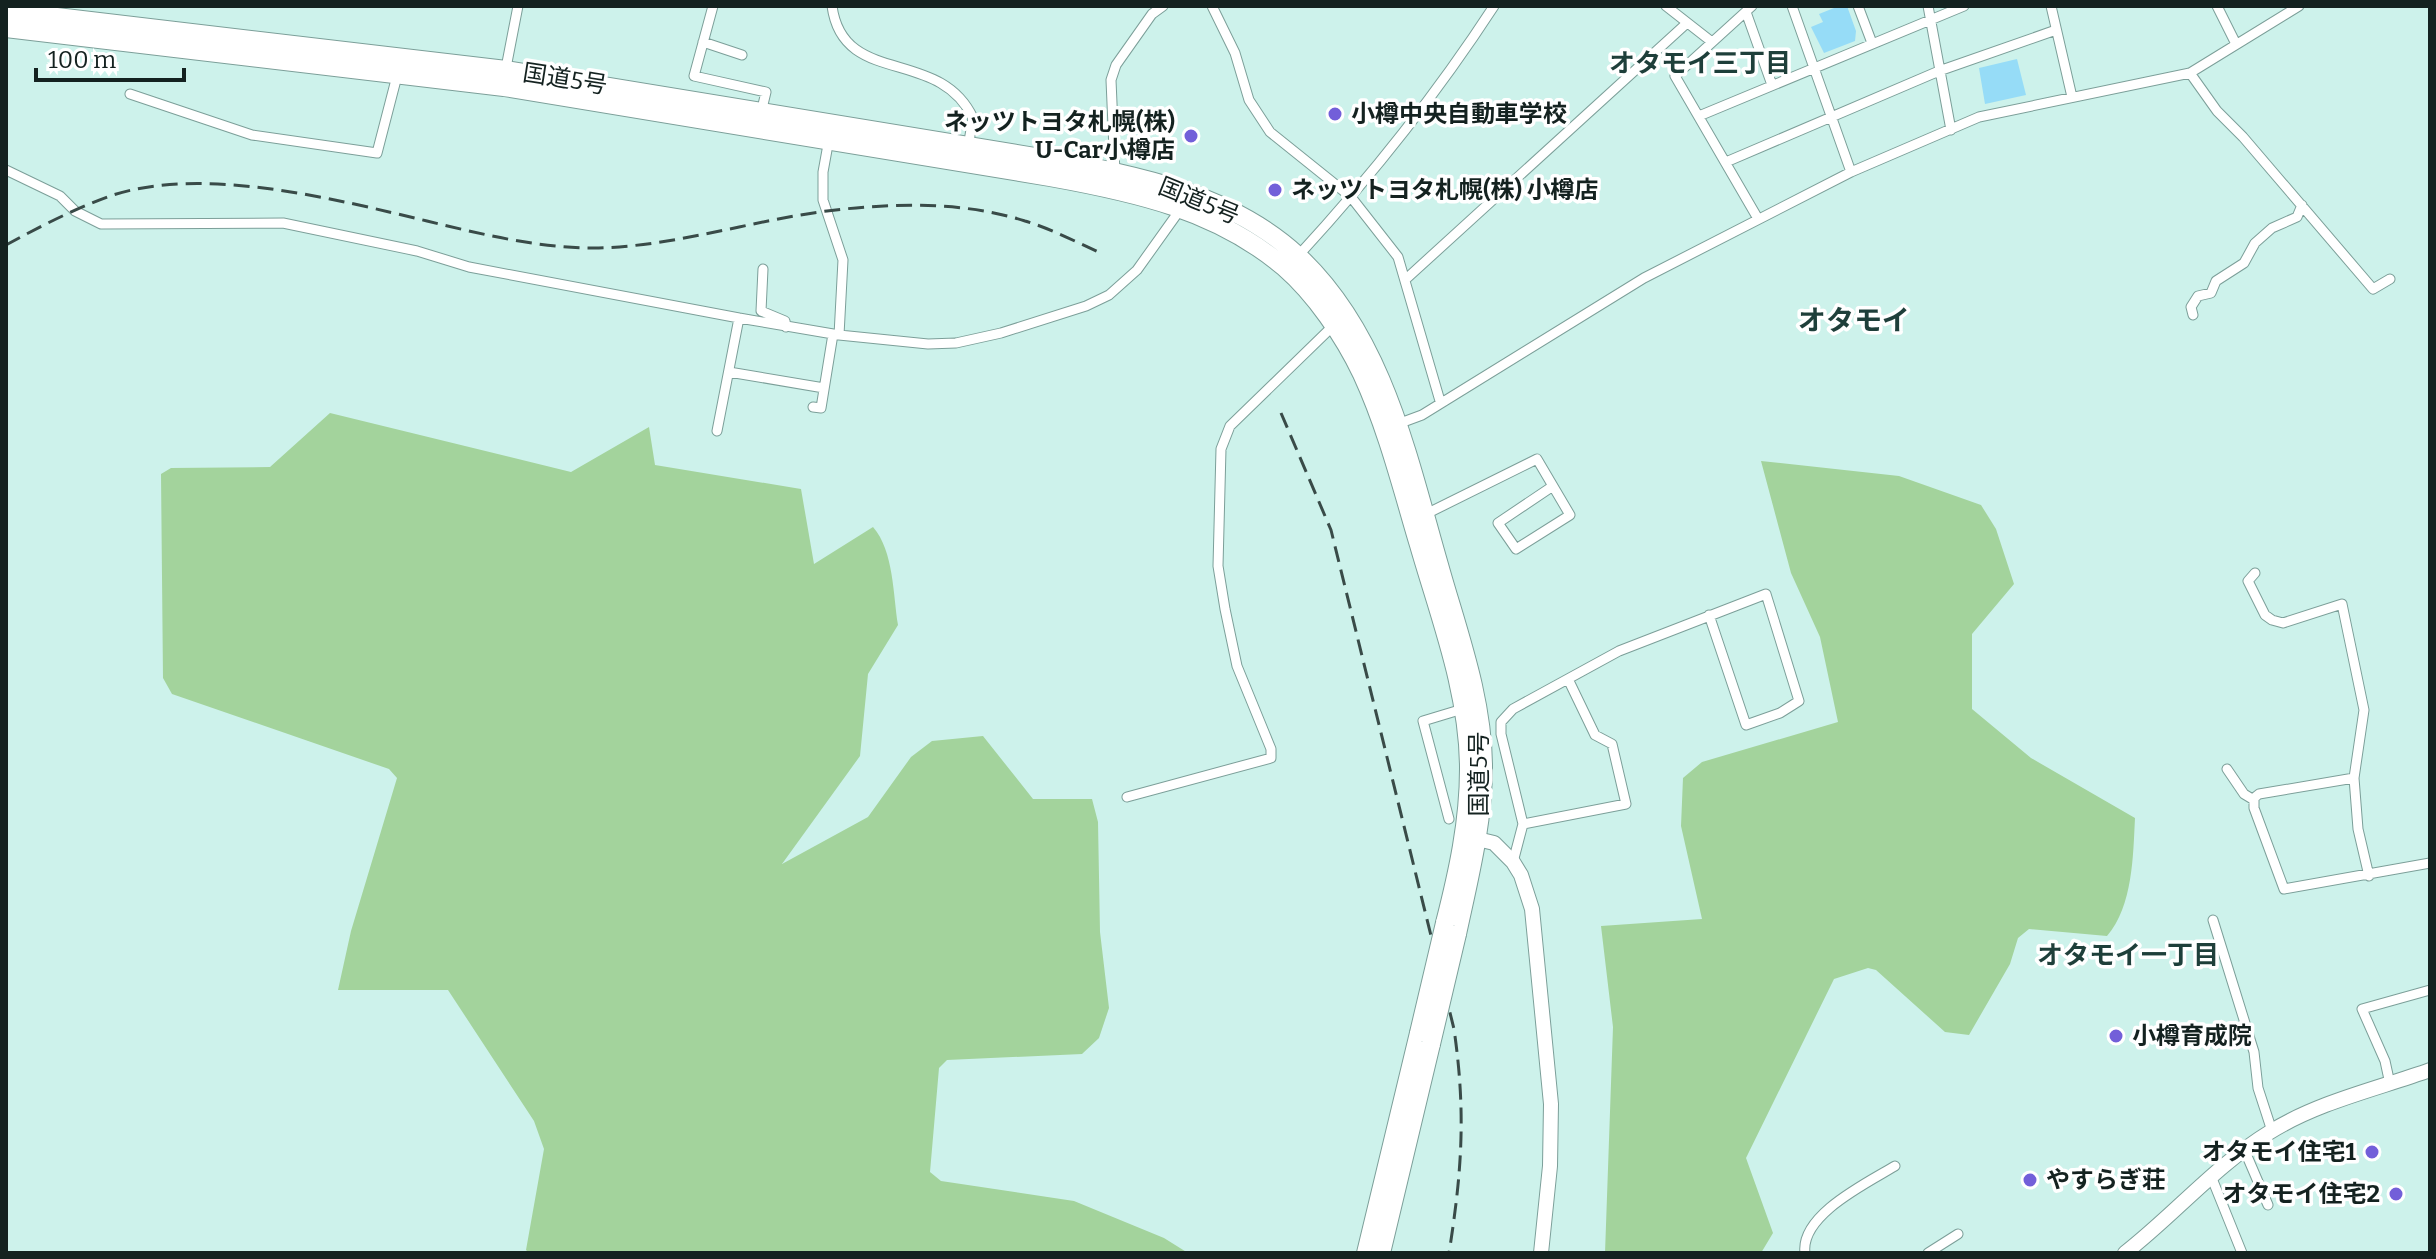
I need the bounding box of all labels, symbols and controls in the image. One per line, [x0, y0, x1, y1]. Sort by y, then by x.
scale bar [36, 32, 184, 82]
text: 100 m [48, 46, 116, 74]
district label: オタモイ三丁目 [1609, 48, 1791, 79]
street label: 国道5号 [521, 59, 609, 99]
place label: 小樽中央自動車学校 [1351, 100, 1567, 128]
marker: 小樽中央自動車学校 [1326, 105, 1344, 123]
place label: ネッツトヨタ札幌(株) U-Car小樽店 [944, 108, 1175, 164]
marker: ネッツトヨタ札幌(株) U-Car小樽店 [1182, 127, 1200, 145]
street label: 国道5号 [1154, 172, 1244, 230]
place label: ネッツトヨタ札幌(株) 小樽店 [1291, 176, 1599, 204]
marker: ネッツトヨタ札幌(株) 小樽店 [1266, 181, 1284, 199]
district label: オタモイ [1798, 304, 1910, 337]
street label: 国道5号 [1465, 732, 1493, 816]
district label: オタモイ一丁目 [2037, 940, 2219, 971]
place label: 小樽育成院 [2132, 1022, 2252, 1050]
marker: 小樽育成院 [2107, 1027, 2125, 1045]
place label: オタモイ住宅1 [2202, 1138, 2357, 1166]
marker: オタモイ住宅1 [2363, 1143, 2381, 1161]
place label: やすらぎ荘 [2046, 1166, 2166, 1194]
marker: やすらぎ荘 [2021, 1171, 2039, 1189]
place label: オタモイ住宅2 [2222, 1180, 2380, 1208]
marker: オタモイ住宅2 [2387, 1185, 2405, 1203]

